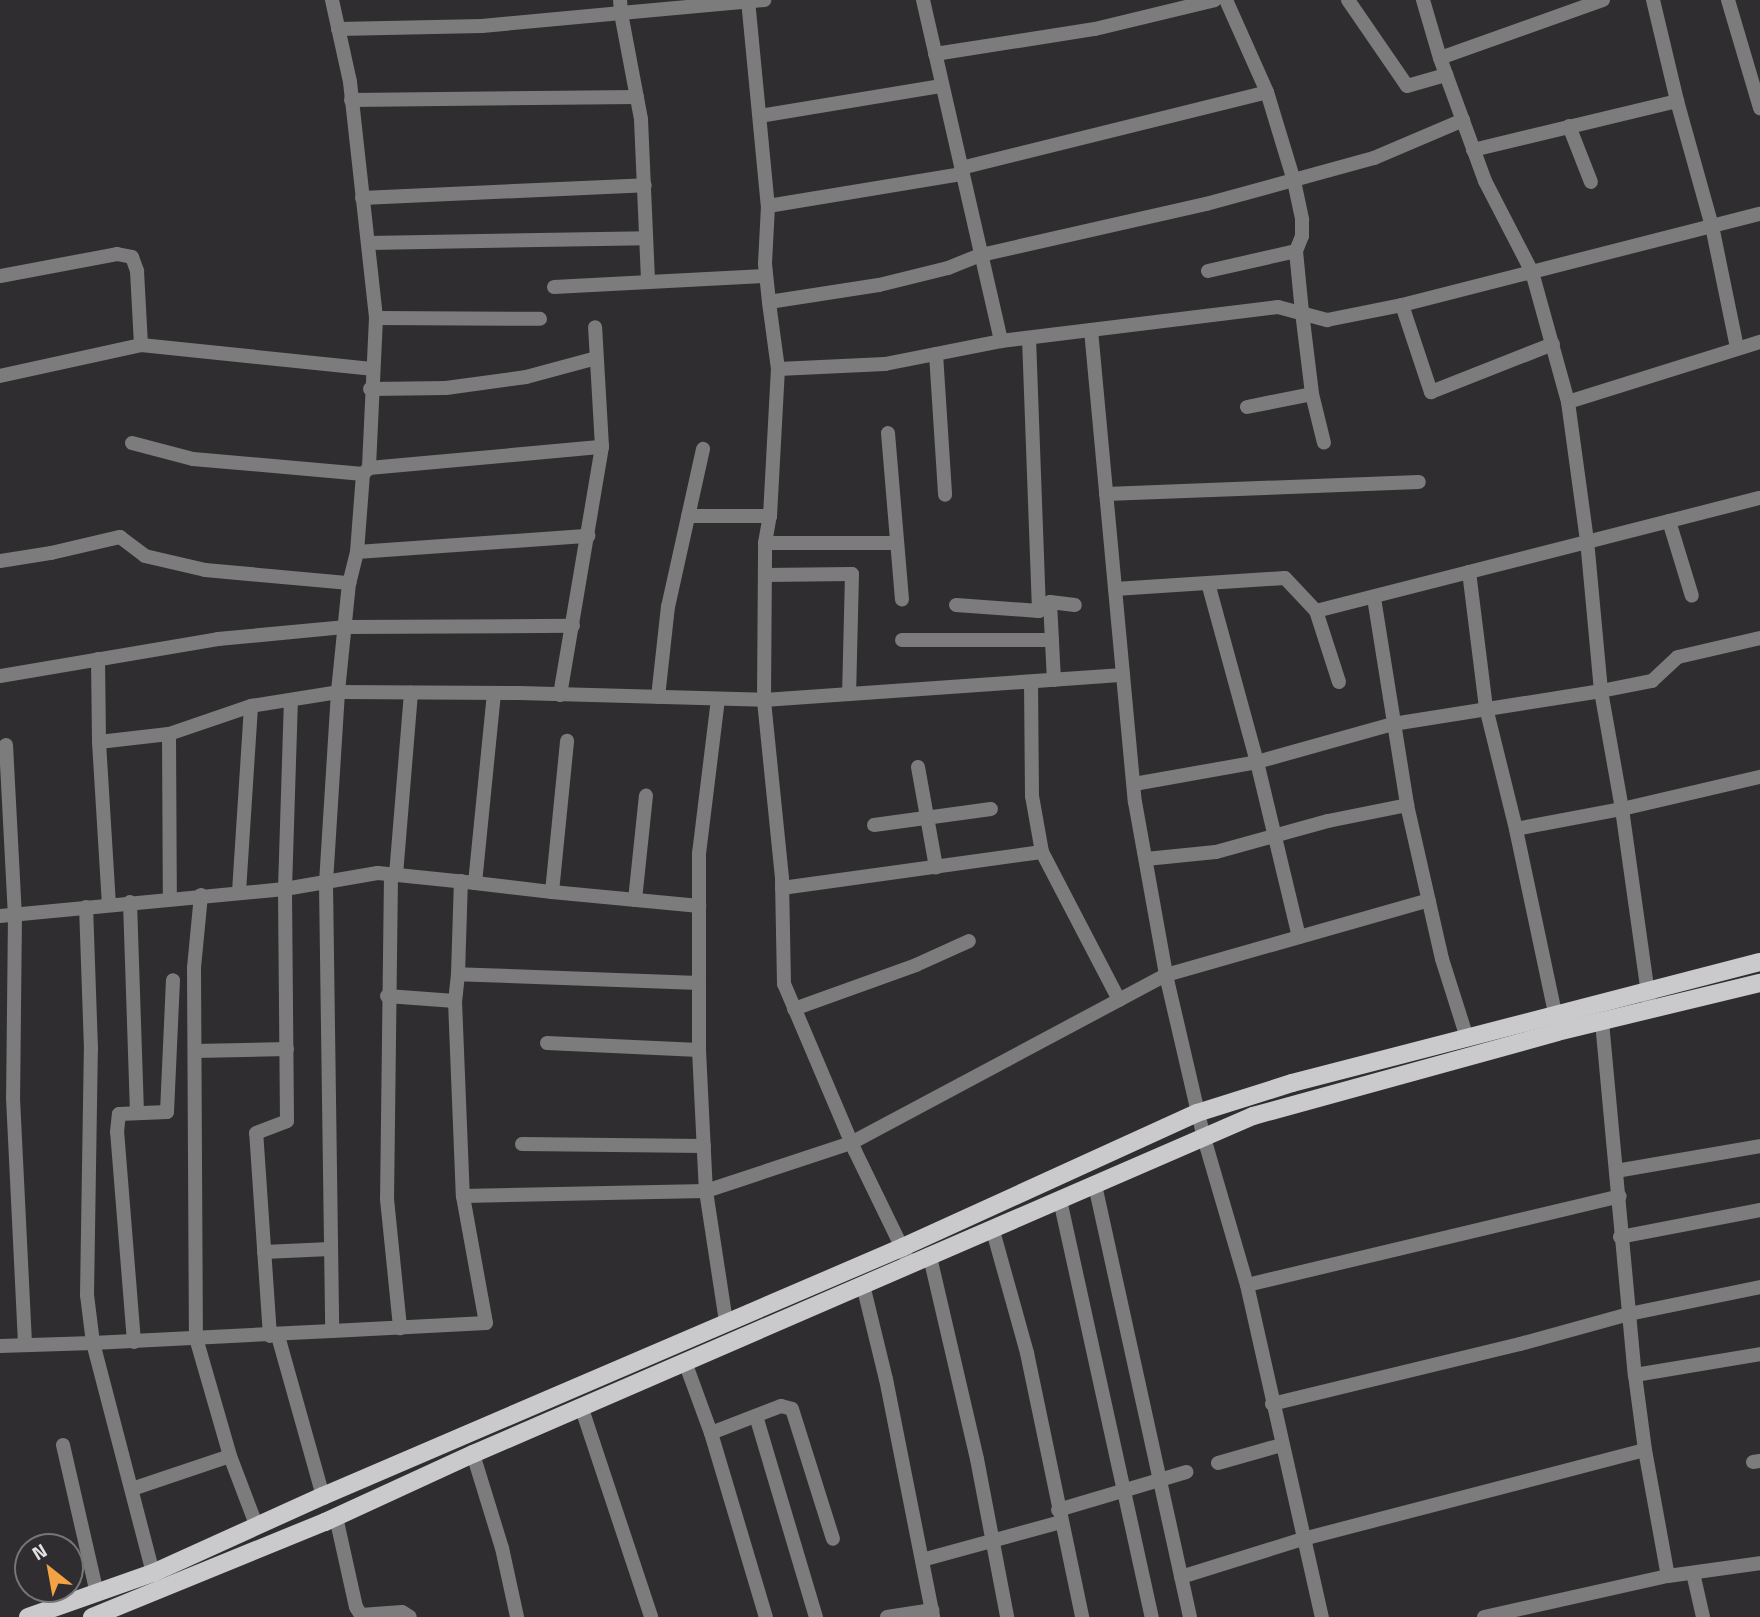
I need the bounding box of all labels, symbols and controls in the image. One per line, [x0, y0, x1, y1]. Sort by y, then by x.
north arrow [14, 1533, 84, 1603]
text: N [26, 1535, 52, 1567]

